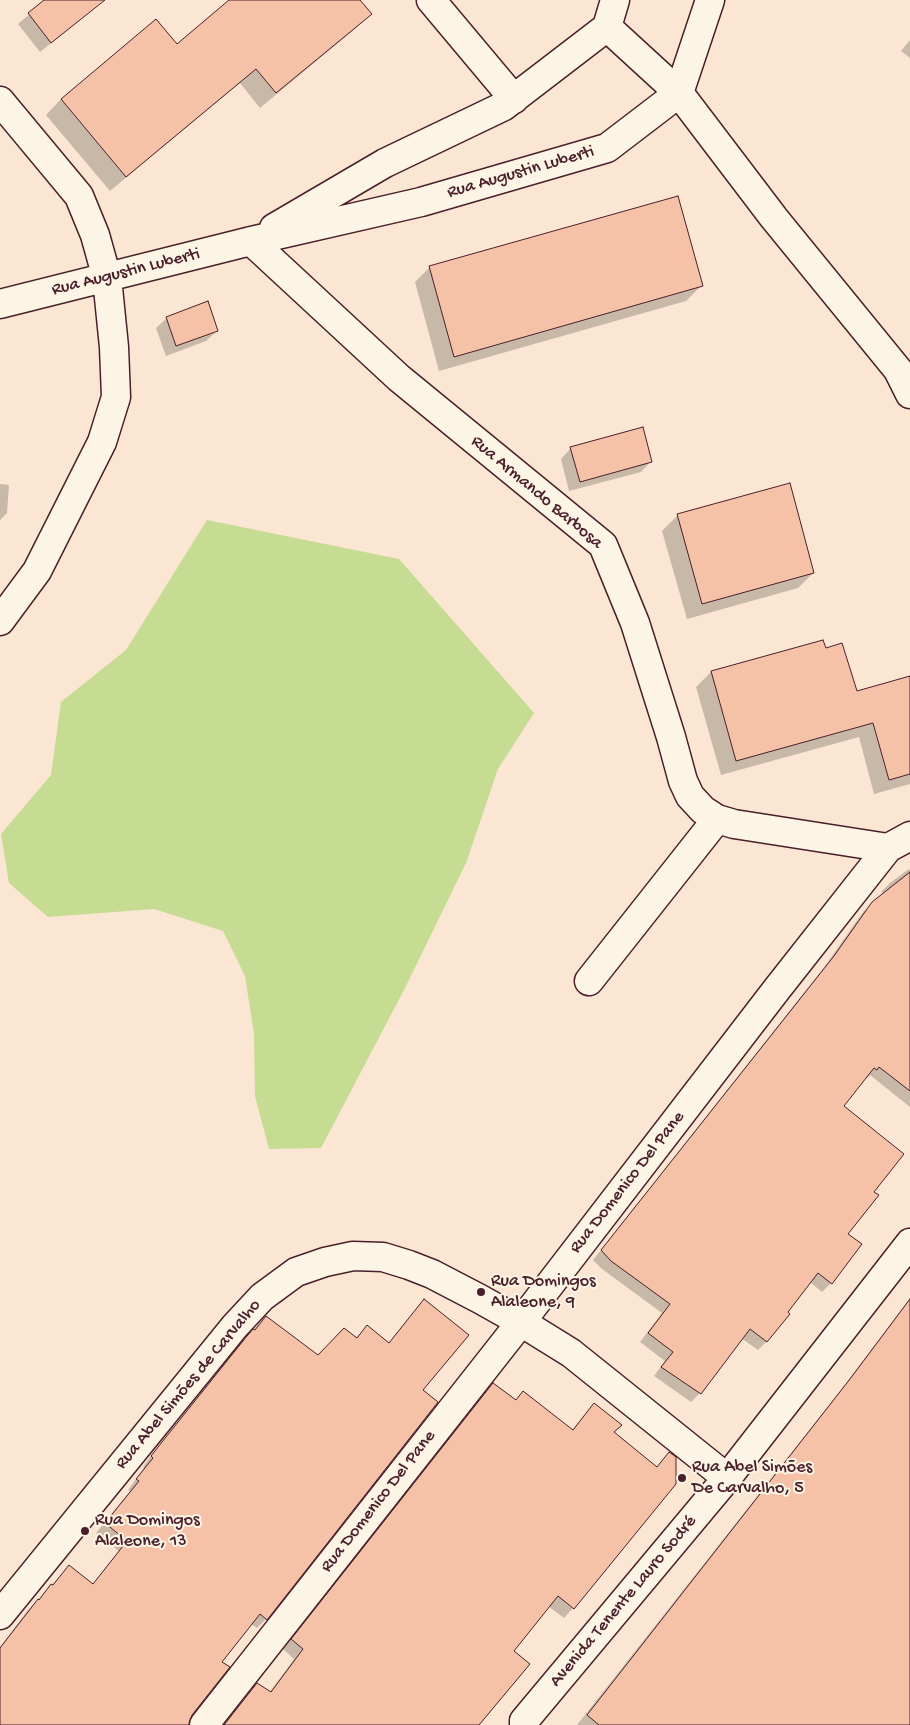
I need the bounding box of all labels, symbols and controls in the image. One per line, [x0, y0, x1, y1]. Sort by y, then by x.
street label: Rua Augustin Luberti [445, 142, 597, 204]
street label: Rua Augustin Luberti [50, 244, 202, 302]
street label: Rua Armando Barbosa [466, 431, 606, 555]
street label: Rua Domenico Del Pane [566, 1108, 690, 1258]
place label: Rua Domingos Alaleone, 9 [491, 1271, 596, 1314]
marker: Rua Domingos Alaleone, 9 [475, 1286, 487, 1298]
street label: Rua Abel Simões de Carvalho [111, 1296, 267, 1474]
street label: Rua Domenico Del Pane [317, 1427, 441, 1577]
place label: Rua Abel Simões De Carvalho, 5 [692, 1457, 812, 1500]
marker: Rua Abel Simões De Carvalho, 5 [676, 1472, 688, 1484]
place label: Rua Domingos Alaleone, 13 [95, 1510, 200, 1552]
street label: Avenida Tenente Lauro Sodré [546, 1512, 702, 1692]
marker: Rua Domingos Alaleone, 13 [79, 1525, 91, 1537]

